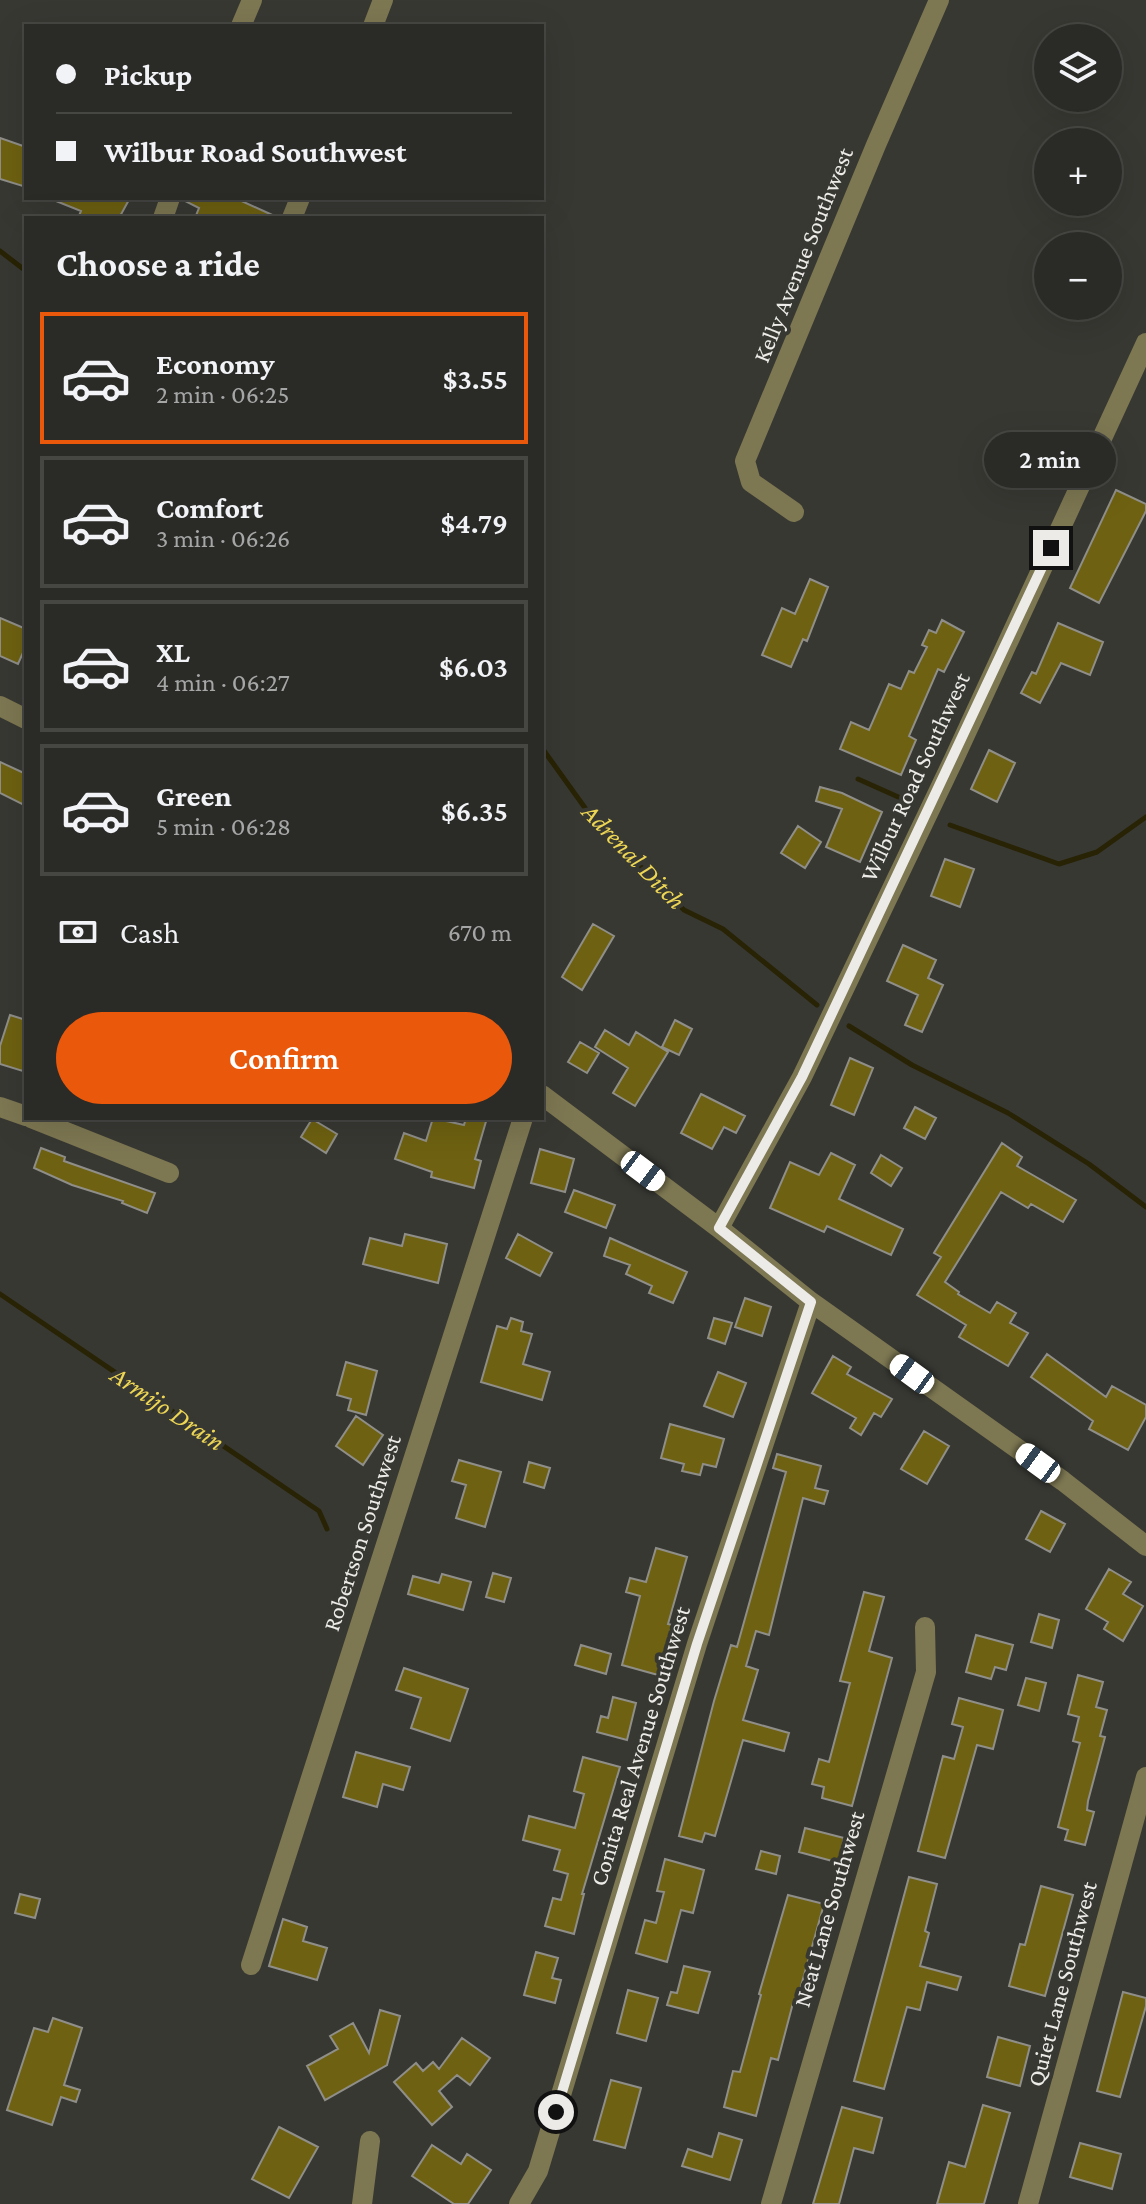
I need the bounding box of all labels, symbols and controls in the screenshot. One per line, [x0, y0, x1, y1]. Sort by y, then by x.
map controls [1034, 24, 1122, 320]
button: layers [1034, 24, 1122, 112]
text: Pickup [104, 58, 192, 91]
button: + [1034, 128, 1122, 216]
text: Wilbur Road Southwest [104, 135, 407, 168]
street label: Kelly Avenue Southwest [747, 142, 858, 366]
button: − [1034, 232, 1122, 320]
text: Choose a ride [56, 244, 260, 284]
icon: car [60, 342, 132, 414]
text: Economy [156, 347, 275, 380]
text: $3.55 [443, 362, 508, 395]
text: 2 min · 06:25 [156, 380, 289, 409]
callout: 2 min [985, 432, 1117, 488]
text: 2 min [1019, 445, 1081, 474]
icon: car [60, 486, 132, 558]
text: Comfort [156, 491, 263, 524]
text: $4.79 [440, 506, 508, 539]
text: 3 min · 06:26 [156, 524, 290, 553]
route end [1033, 530, 1069, 566]
icon: car [60, 630, 132, 702]
text: XL [156, 635, 190, 668]
text: $6.03 [439, 650, 508, 683]
street label: Wilbur Road Southwest [854, 667, 975, 886]
text: 4 min · 06:27 [156, 668, 290, 697]
icon: car [60, 774, 132, 846]
text: Green [156, 779, 232, 812]
text: $6.35 [441, 794, 508, 827]
water label: Adrenal Ditch [575, 796, 691, 915]
text: 5 min · 06:28 [156, 812, 291, 841]
icon: cash [56, 910, 100, 954]
text: Cash [120, 916, 179, 949]
text: 670 m [448, 918, 512, 947]
button: Confirm [56, 1012, 512, 1104]
car [617, 1147, 669, 1195]
car [886, 1350, 938, 1398]
water label: Armijo Drain [104, 1359, 230, 1457]
street label: Robertson Southwest [317, 1430, 406, 1634]
car [1012, 1439, 1064, 1487]
street label: Conita Real Avenue Southwest [584, 1602, 695, 1889]
street label: Neat Lane Southwest [788, 1807, 870, 2010]
street label: Quiet Lane Southwest [1021, 1877, 1102, 2089]
route start [538, 2094, 574, 2130]

